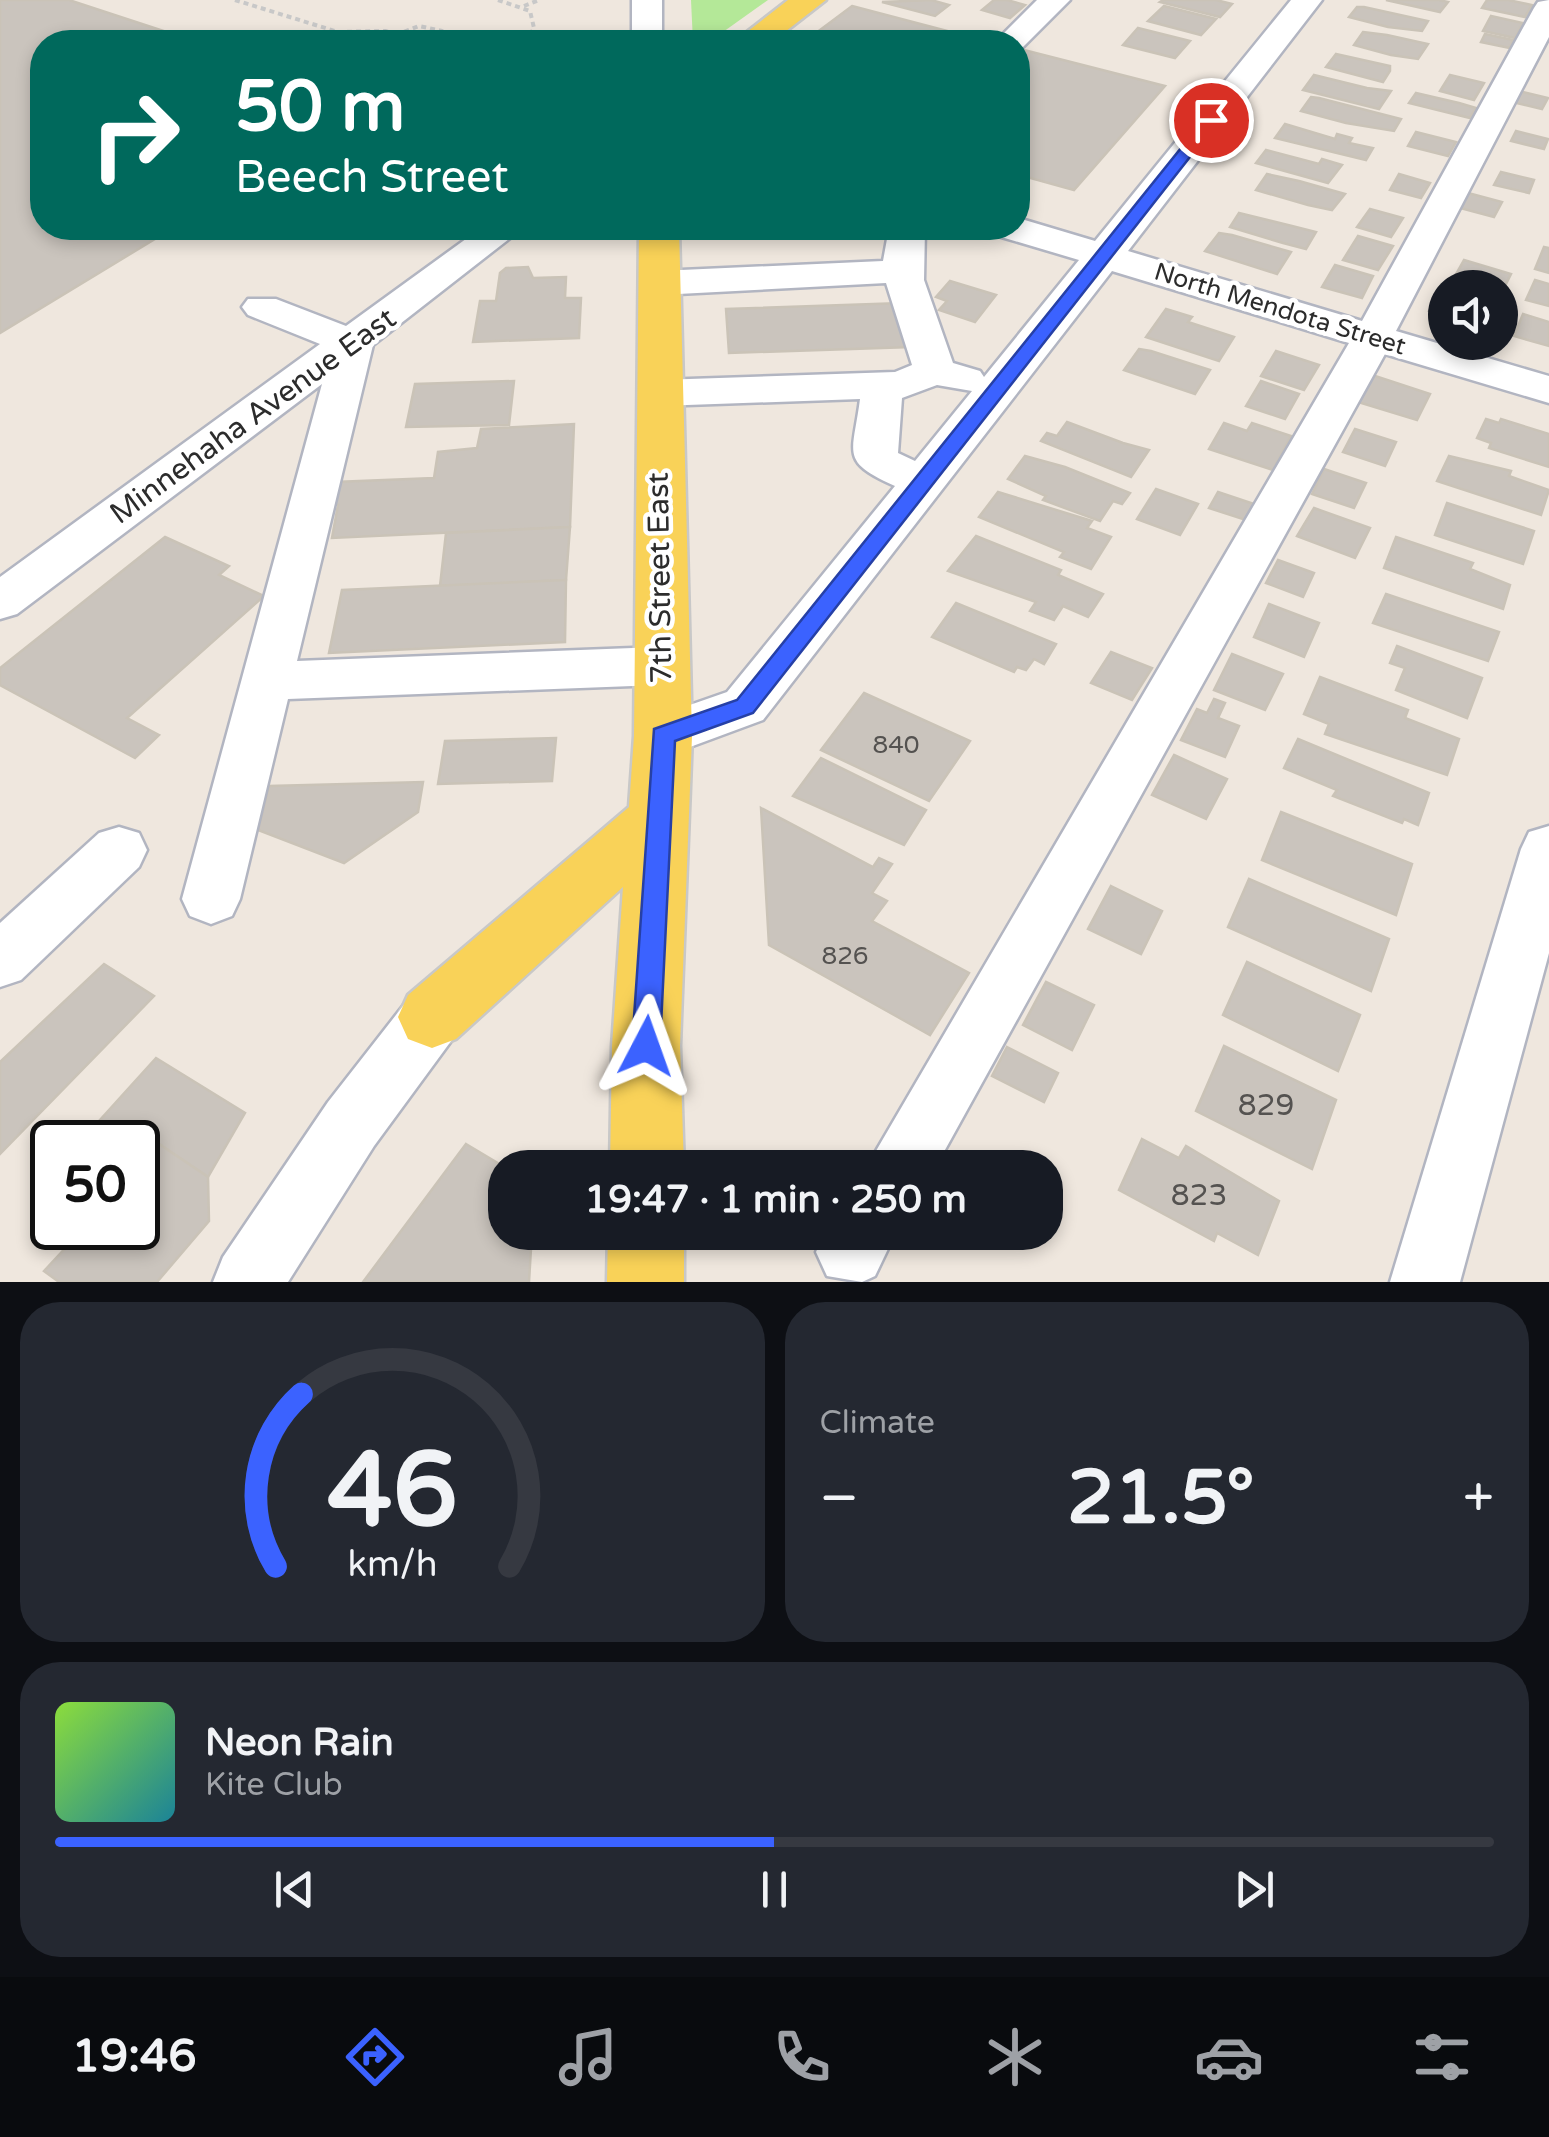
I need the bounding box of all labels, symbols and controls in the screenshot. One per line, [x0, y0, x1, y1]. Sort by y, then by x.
text: 50 m [235, 66, 405, 150]
icon: right [70, 70, 200, 200]
pin [1169, 78, 1254, 163]
icon: arrive [1184, 93, 1239, 148]
text: Beech Street [235, 151, 509, 205]
street label: North Mendota Street [1151, 256, 1410, 362]
map controls [1428, 270, 1518, 360]
button: sound [1428, 270, 1518, 360]
street label: Minnehaha Avenue East [103, 300, 403, 532]
street label: 7th Street East [640, 472, 680, 684]
house number: 840 [872, 730, 920, 760]
house number: 826 [821, 941, 869, 971]
position arrow [594, 994, 698, 1098]
house number: 829 [1238, 1087, 1294, 1124]
speed limit sign: 50 [30, 1120, 160, 1250]
text: 19:47 · 1 min · 250 m [584, 1177, 967, 1223]
house number: 823 [1171, 1177, 1227, 1214]
text: Climate [820, 1404, 935, 1442]
text: 46 [327, 1429, 458, 1554]
text: 21.5° [1067, 1453, 1255, 1543]
text: − [820, 1466, 859, 1532]
text: + [1463, 1466, 1494, 1532]
text: km/h [347, 1543, 437, 1586]
text: Neon Rain [205, 1720, 394, 1766]
text: Kite Club [205, 1766, 343, 1804]
icon: previous [267, 1862, 322, 1917]
icon: pause [747, 1862, 802, 1917]
icon: next [1227, 1862, 1282, 1917]
icon: directions [340, 2022, 410, 2092]
icon: music [553, 2022, 623, 2092]
icon: phone [767, 2022, 837, 2092]
icon: climate [980, 2022, 1050, 2092]
icon: car [1194, 2022, 1264, 2092]
icon: filters [1407, 2022, 1477, 2092]
text: 19:46 [72, 2030, 196, 2084]

